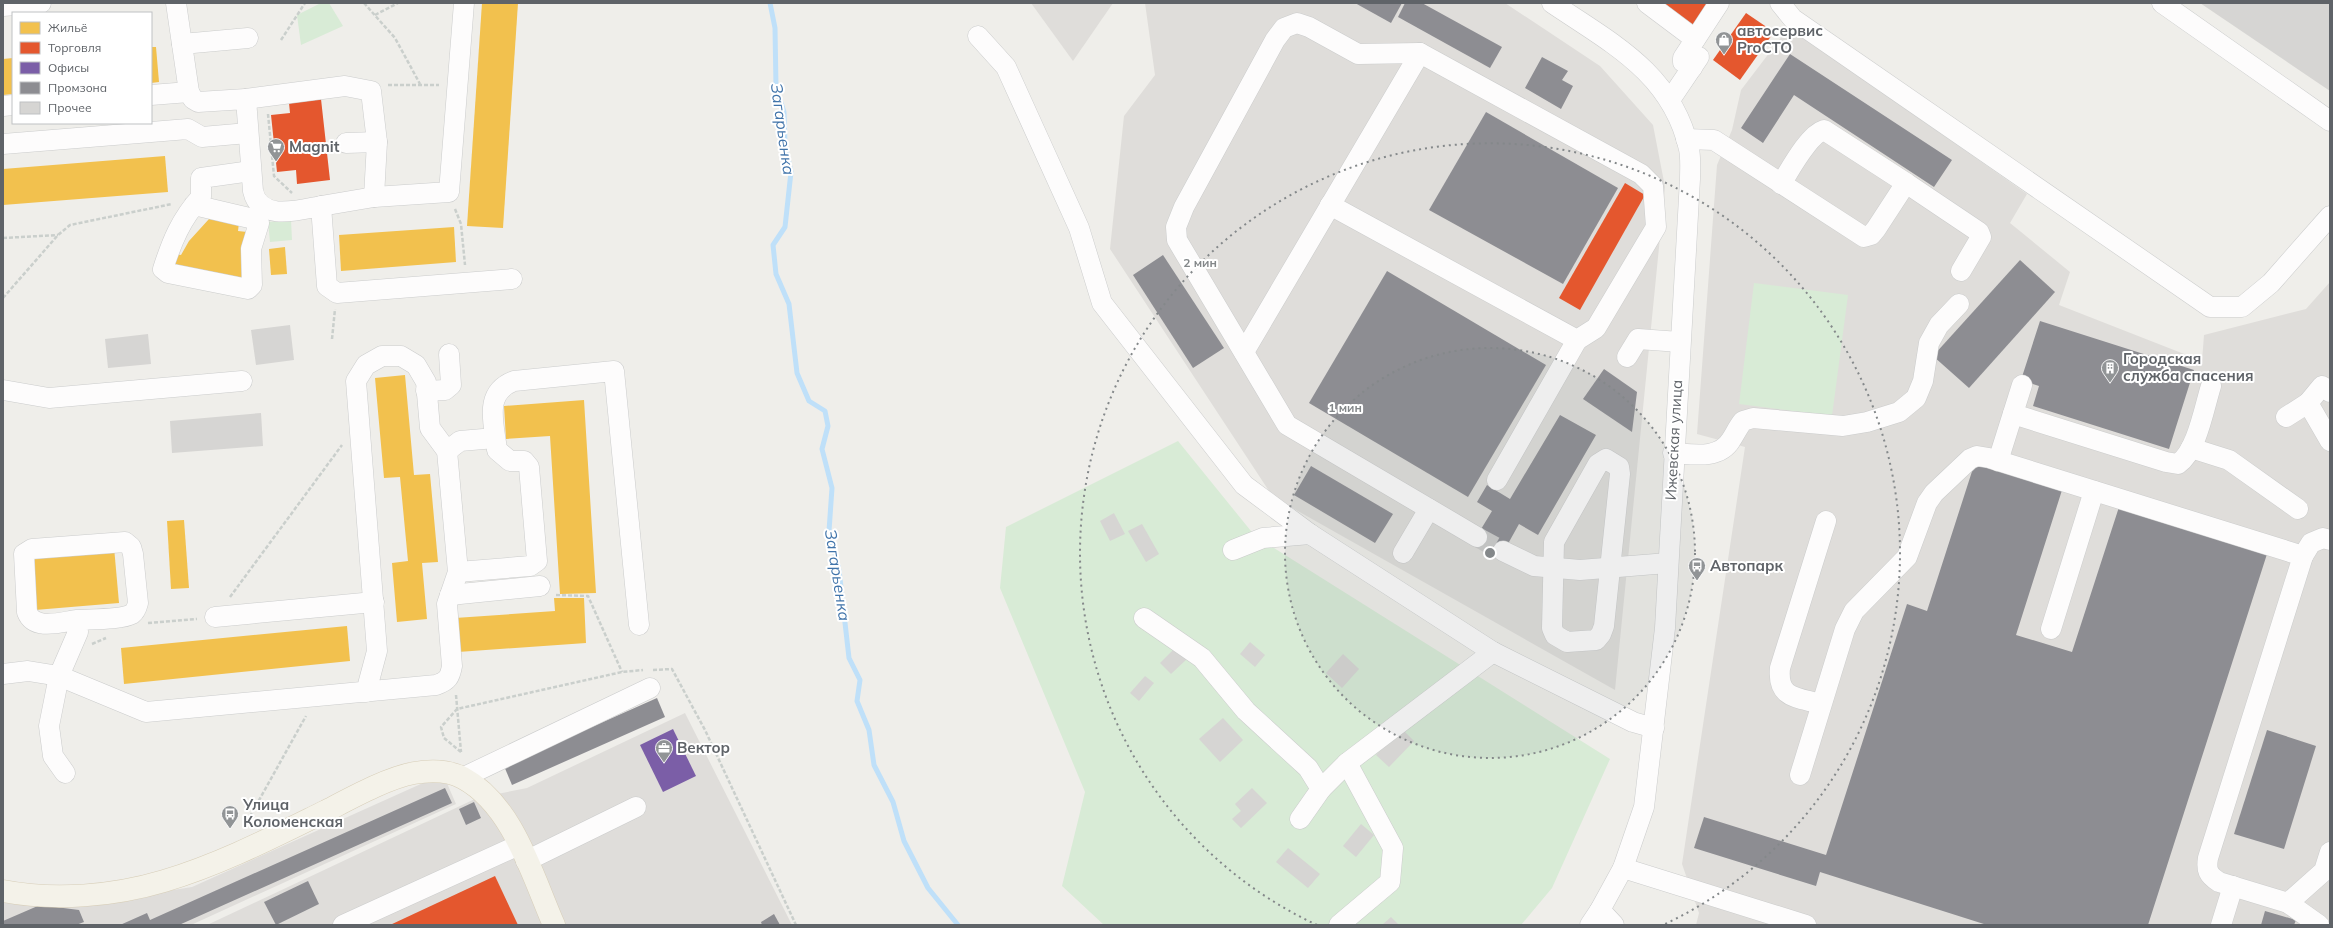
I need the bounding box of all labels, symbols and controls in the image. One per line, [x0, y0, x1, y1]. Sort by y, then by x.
legend [12, 12, 152, 124]
text: Жильё [48, 20, 88, 35]
place label: автосервис ProСТО [1737, 21, 1823, 57]
shop icon: автосервис ProСТО [1714, 30, 1734, 55]
text: Торговля [48, 40, 101, 55]
text: Офисы [48, 60, 89, 75]
text: Промзона [48, 80, 107, 95]
water label: Загарьенка [767, 82, 799, 176]
text: Прочее [48, 100, 92, 115]
supermarket icon: Magnit [266, 137, 286, 162]
place label: Magnit [289, 137, 340, 156]
text: 2 мин [1183, 255, 1217, 270]
place label: Городская служба спасения [2123, 349, 2253, 385]
building icon: Городская служба спасения [2100, 358, 2120, 383]
street label: Ижевская улица [1661, 379, 1686, 501]
text: 1 мин [1328, 400, 1362, 415]
water label: Загарьенка [821, 528, 855, 622]
centre of rings [1483, 546, 1497, 560]
bus stop icon: Автопарк [1687, 556, 1707, 581]
place label: Автопарк [1710, 556, 1784, 575]
office icon: Вектор [654, 738, 674, 763]
place label: Вектор [677, 738, 730, 757]
place label: Улица Коломенская [242, 795, 343, 831]
bus stop icon: Улица Коломенская [220, 804, 240, 829]

